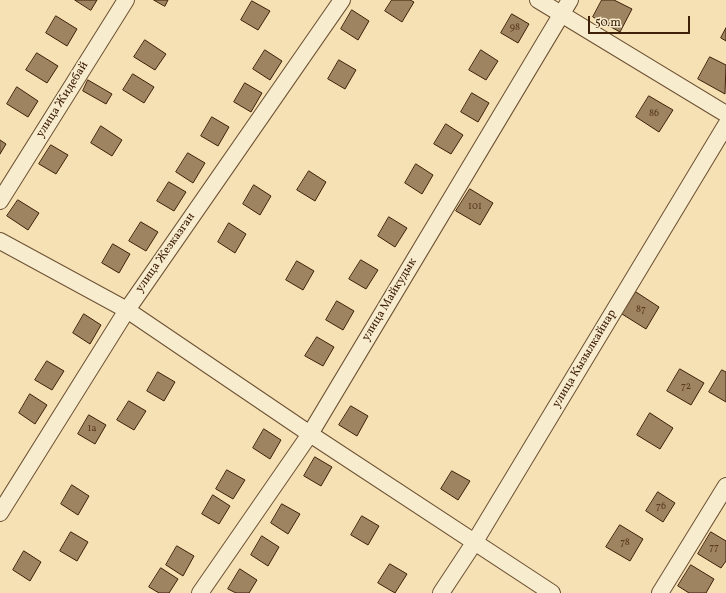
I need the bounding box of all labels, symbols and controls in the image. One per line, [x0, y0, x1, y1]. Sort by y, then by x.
scale bar [590, 8, 692, 34]
text: 50 m [595, 15, 621, 31]
house number: 98 [510, 22, 520, 34]
street label: улица Жидебай [34, 59, 92, 141]
house number: 86 [649, 108, 659, 120]
house number: 101 [468, 201, 482, 213]
street label: улица Жезказган [133, 210, 199, 296]
street label: улица Майкудык [360, 256, 420, 344]
house number: 87 [636, 304, 646, 316]
street label: улица Кызылкайнар [550, 307, 620, 411]
house number: 72 [681, 381, 691, 393]
house number: 1а [88, 423, 96, 435]
house number: 76 [656, 501, 666, 513]
house number: 78 [620, 537, 630, 549]
house number: 77 [709, 542, 719, 554]

